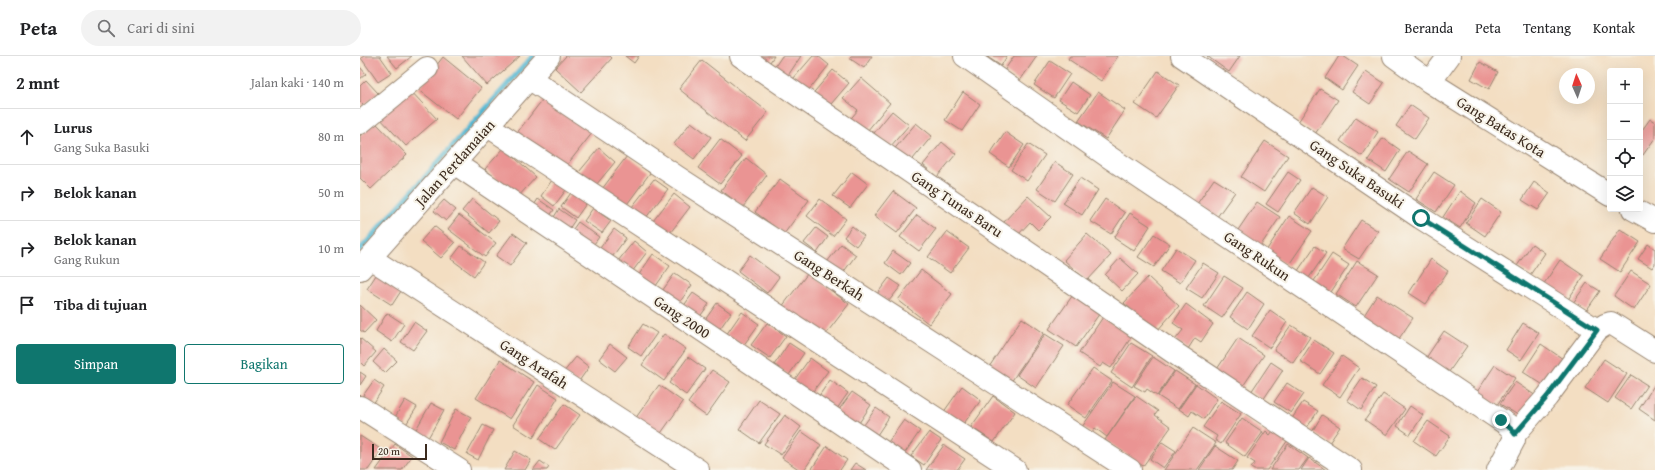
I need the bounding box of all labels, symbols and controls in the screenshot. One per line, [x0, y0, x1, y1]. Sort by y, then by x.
search box [81, 10, 361, 46]
text: Peta [20, 14, 57, 42]
icon: search [95, 17, 117, 39]
text: Cari di sini [127, 17, 195, 38]
text: Beranda [1405, 18, 1453, 38]
text: Peta [1475, 18, 1501, 38]
text: Tentang [1523, 18, 1571, 38]
text: Kontak [1593, 18, 1635, 38]
north arrow [1559, 68, 1595, 104]
map controls [1607, 68, 1643, 212]
button: + [1607, 68, 1643, 104]
text: 2 mnt [16, 70, 60, 95]
text: Jalan kaki · 140 m [251, 73, 344, 92]
street label: Gang Batas Kota [1453, 91, 1550, 162]
button: − [1607, 104, 1643, 140]
street label: Jalan Perdamaian [409, 114, 500, 212]
text: Lurus [54, 117, 92, 138]
icon: ahead [16, 126, 38, 148]
text: 80 m [318, 127, 344, 146]
street label: Gang Suka Basuki [1306, 134, 1409, 213]
text: Gang Suka Basuki [54, 138, 149, 157]
button: locate [1607, 140, 1643, 176]
street label: Gang Tunas Baru [907, 165, 1008, 243]
button: layers [1607, 176, 1643, 212]
icon: right [16, 182, 38, 204]
text: Belok kanan [54, 182, 137, 203]
text: 50 m [318, 183, 344, 202]
route start [1412, 209, 1430, 227]
street label: Gang Rukun [1220, 226, 1295, 286]
text: Belok kanan [54, 229, 137, 250]
icon: right [16, 238, 38, 260]
text: 10 m [318, 239, 344, 258]
street label: Gang Berkah [790, 244, 869, 305]
text: Gang Rukun [54, 250, 120, 269]
street label: Gang 2000 [650, 290, 715, 343]
icon: arrive [16, 294, 38, 316]
text: Tiba di tujuan [54, 294, 147, 315]
street label: Gang Arafah [496, 334, 573, 394]
button: Simpan [16, 344, 176, 384]
button: Bagikan [184, 344, 344, 384]
route end [1492, 411, 1510, 429]
scale bar [372, 442, 427, 461]
text: 20 m [378, 443, 400, 459]

